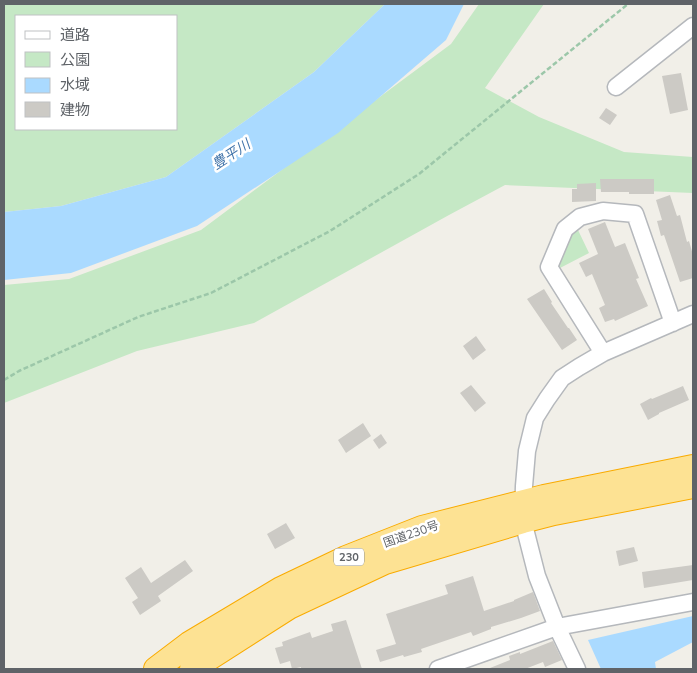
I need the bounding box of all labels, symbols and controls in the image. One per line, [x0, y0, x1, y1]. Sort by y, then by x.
legend [15, 15, 178, 130]
text: 道路 [60, 25, 90, 44]
text: 公園 [60, 50, 90, 69]
text: 水域 [60, 75, 90, 94]
text: 建物 [60, 100, 90, 119]
water label: 豊平川 [208, 134, 255, 173]
street label: 国道230号 [381, 517, 441, 550]
road number: 230 [334, 548, 364, 566]

